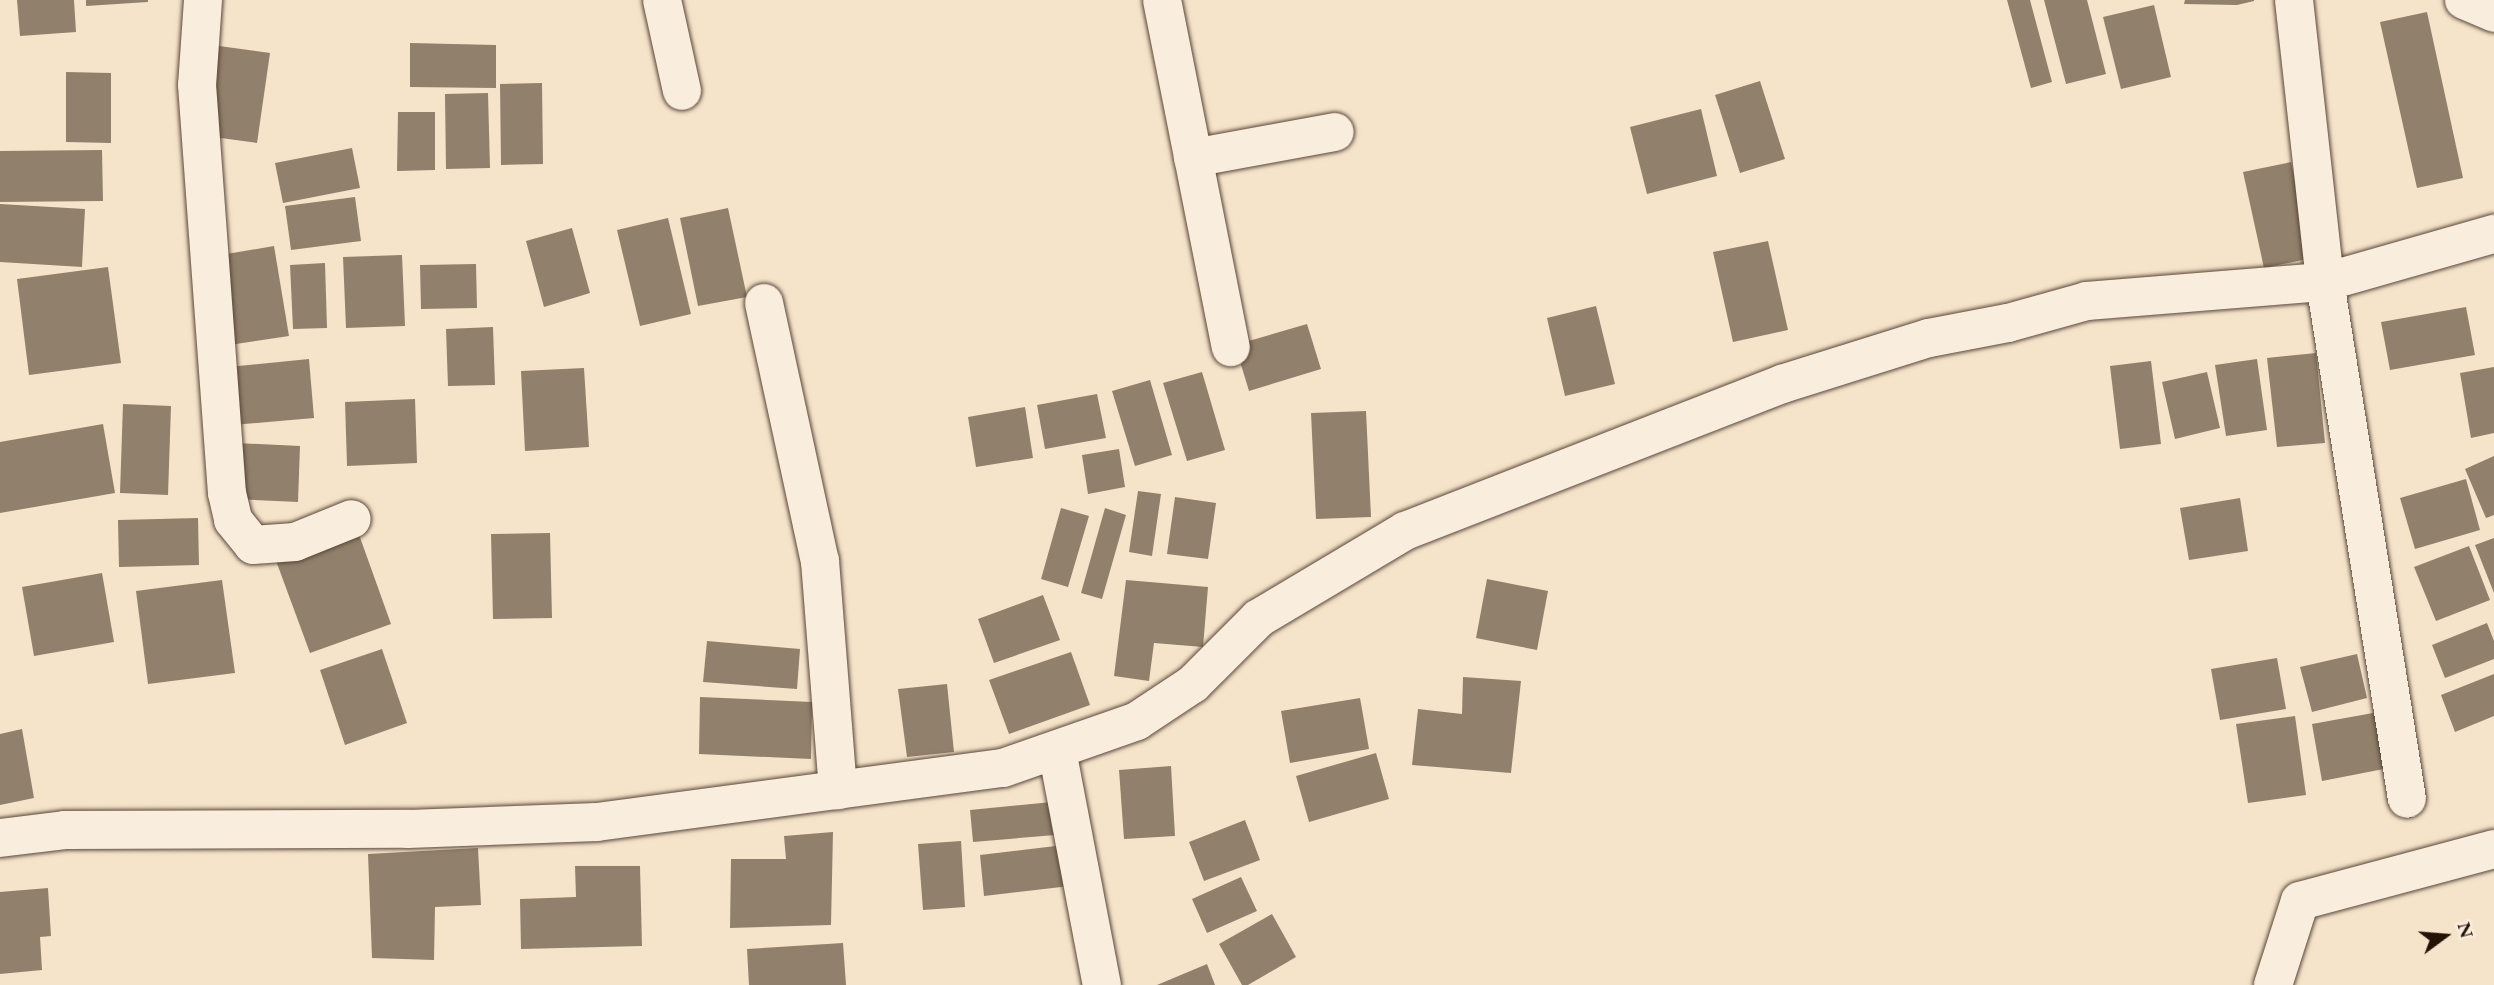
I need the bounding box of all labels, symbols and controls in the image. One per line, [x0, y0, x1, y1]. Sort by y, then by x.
north arrow [2410, 901, 2480, 971]
text: N [2452, 919, 2480, 941]

